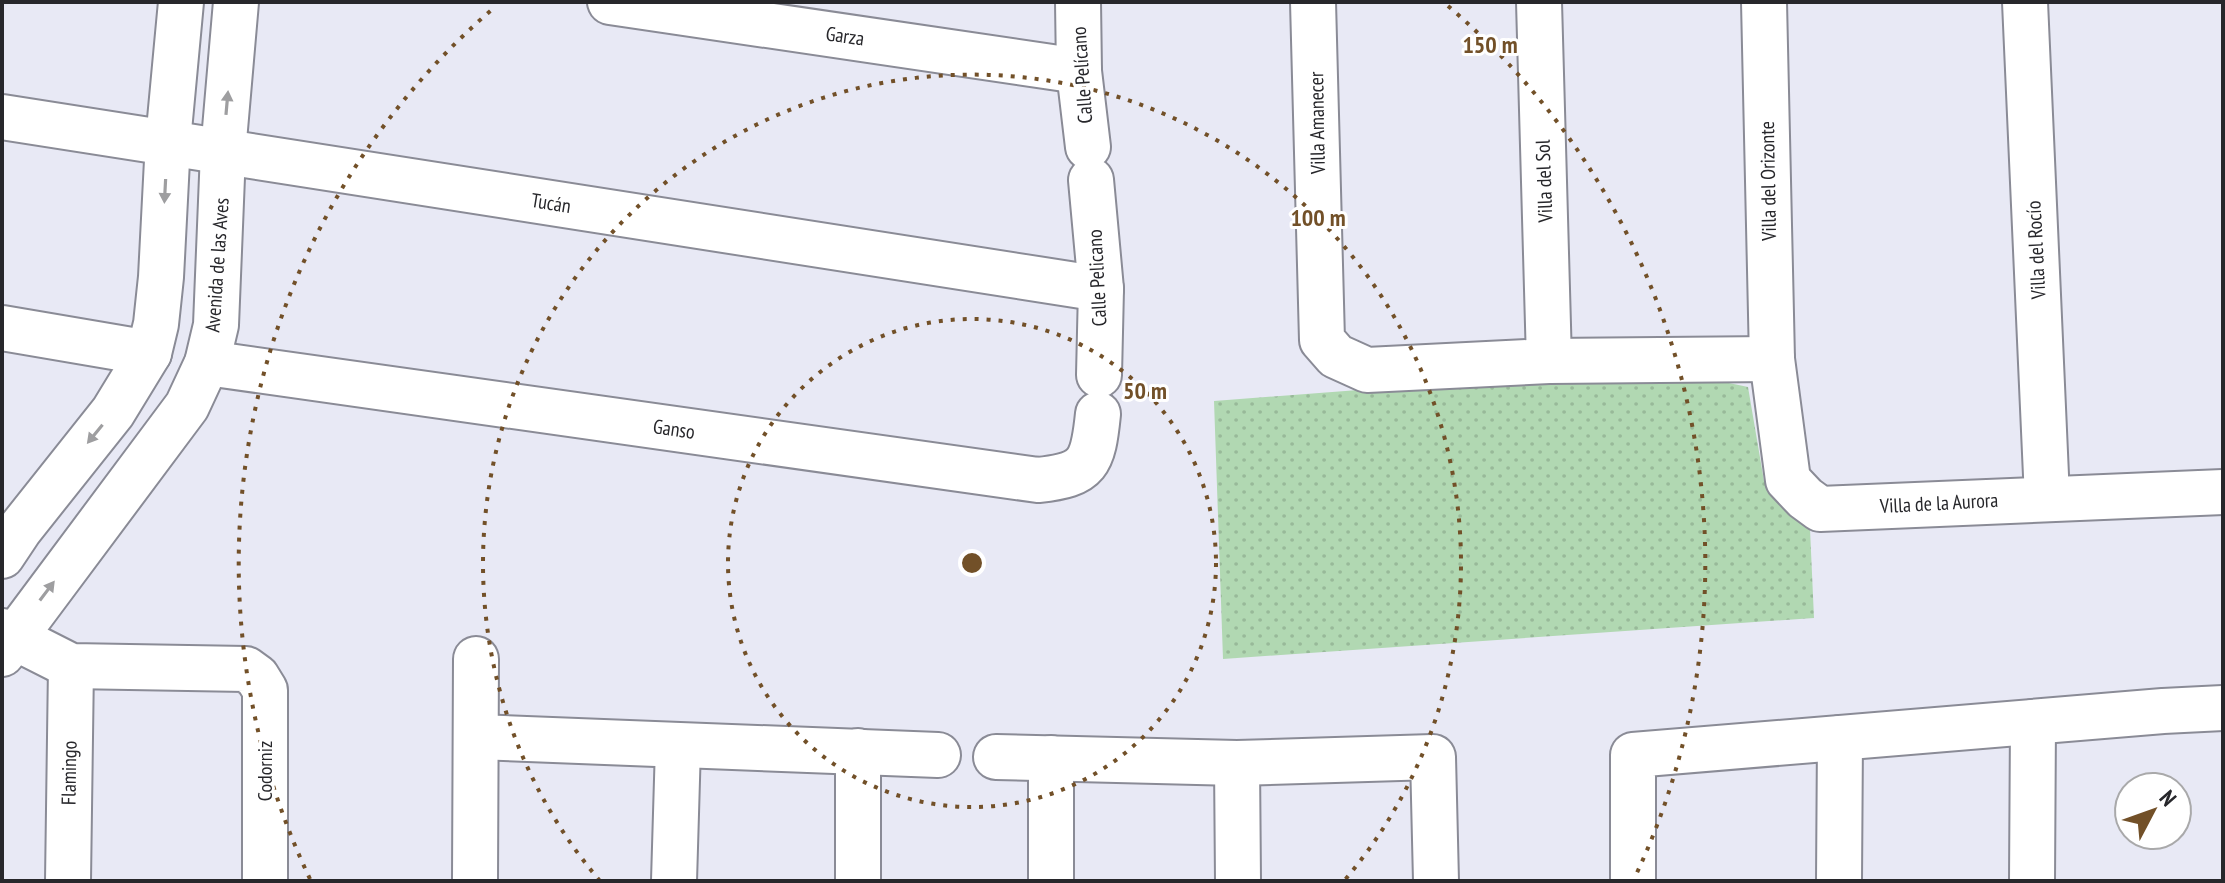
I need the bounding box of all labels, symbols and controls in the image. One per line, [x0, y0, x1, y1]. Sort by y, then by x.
street label: Garza [824, 20, 866, 52]
street label: Calle Pelícano [1066, 26, 1098, 124]
text: 150 m [1462, 29, 1518, 60]
street label: Villa Amanecer [1303, 71, 1331, 175]
one-way arrow [221, 90, 234, 115]
street label: Villa del Orizonte [1754, 121, 1782, 242]
street label: Villa del Sol [1530, 139, 1558, 224]
one-way arrow [159, 179, 172, 204]
street label: Tucán [529, 187, 573, 219]
street label: Avenida de las Aves [199, 197, 235, 333]
street label: Villa del Rocío [2020, 200, 2052, 301]
text: 100 m [1290, 202, 1346, 233]
street label: Calle Pelicano [1081, 229, 1113, 327]
text: 50 m [1123, 375, 1167, 406]
street label: Ganso [651, 413, 697, 445]
one-way arrow [88, 424, 104, 444]
street label: Villa de la Aurora [1878, 487, 1999, 519]
centre of rings [958, 549, 986, 577]
one-way arrow [39, 580, 55, 601]
street label: Flamingo [55, 741, 83, 805]
street label: Codorniz [252, 741, 278, 801]
north arrow [2113, 771, 2193, 851]
text: N [2154, 784, 2183, 812]

